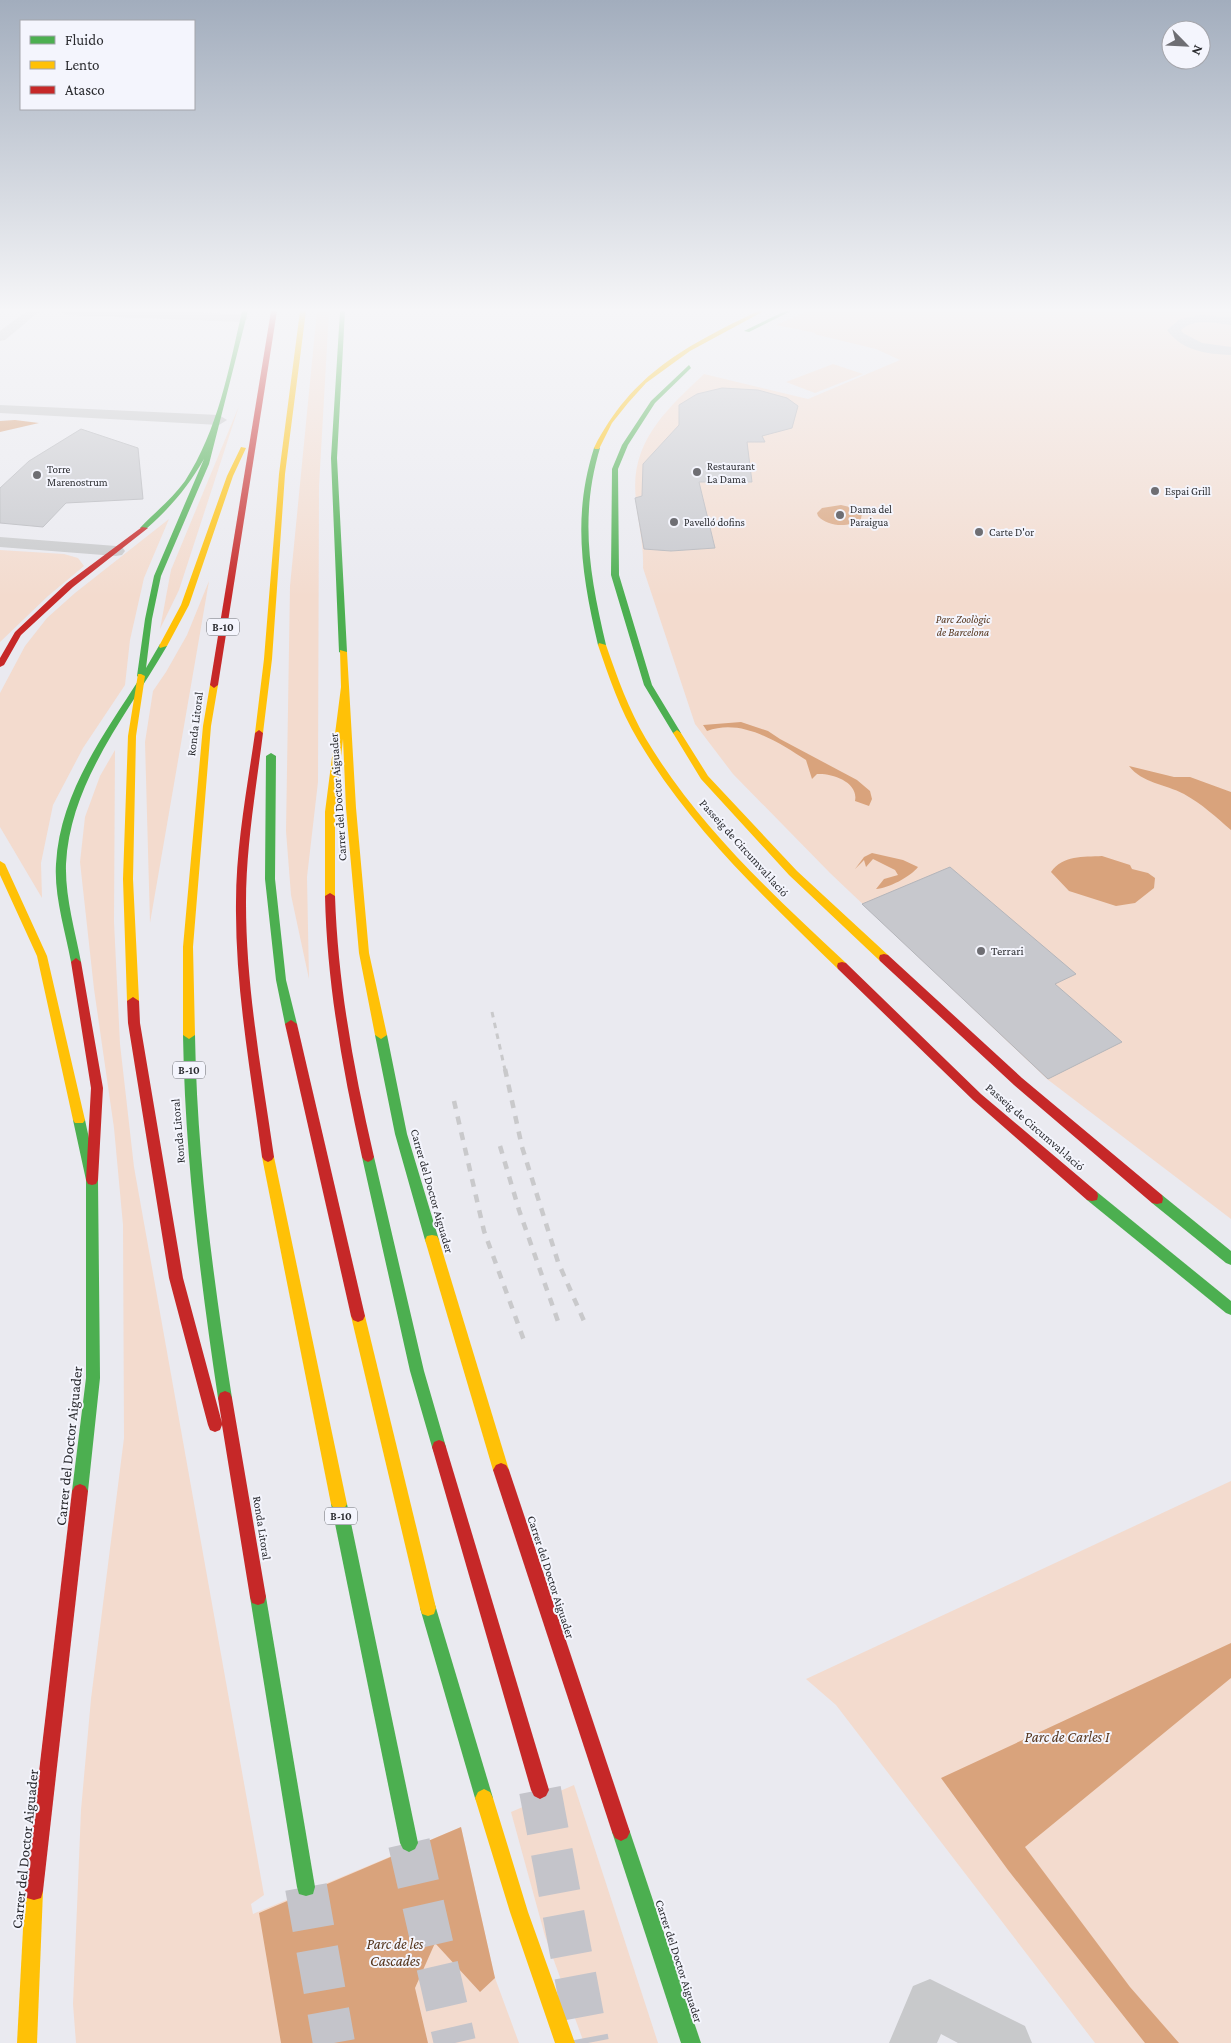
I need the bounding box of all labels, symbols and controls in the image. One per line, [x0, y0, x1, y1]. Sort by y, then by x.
legend [20, 20, 195, 110]
north arrow [1161, 20, 1211, 70]
text: Fluido [65, 32, 104, 48]
text: N [1188, 43, 1207, 58]
text: Lento [65, 57, 99, 73]
text: Atasco [65, 82, 105, 98]
place label: Restaurant La Dama [707, 460, 755, 485]
place label: Torre Marenostrum [47, 463, 108, 488]
marker: Restaurant La Dama [691, 466, 703, 478]
marker: Torre Marenostrum [31, 469, 43, 481]
marker: Espai Grill [1149, 485, 1161, 497]
place label: Espai Grill [1165, 485, 1211, 498]
place label: Dama del Paraigua [850, 503, 892, 529]
marker: Dama del Paraigua [834, 509, 846, 521]
marker: Pavelló dofins [668, 516, 680, 528]
place label: Pavelló dofins [684, 516, 745, 528]
marker: Carte D'or [973, 526, 985, 538]
place label: Carte D'or [989, 526, 1034, 538]
park label: Parc Zoològic de Barcelona [936, 613, 990, 638]
road number: B-10 [207, 618, 239, 636]
street label: Ronda Litoral [184, 691, 206, 757]
street label: Carrer del Doctor Aiguader [326, 732, 349, 862]
street label: Passeig de Circumval·lació [697, 796, 791, 900]
place label: Terrari [991, 944, 1024, 958]
marker: Terrari [975, 945, 987, 957]
road number: B-10 [173, 1062, 205, 1078]
street label: Passeig de Circumval·lació [983, 1080, 1087, 1174]
street label: Ronda Litoral [168, 1098, 188, 1164]
street label: Carrer del Doctor Aiguader [408, 1127, 457, 1255]
street label: Carrer del Doctor Aiguader [53, 1365, 86, 1527]
street label: Ronda Litoral [250, 1495, 274, 1561]
road number: B-10 [325, 1508, 357, 1524]
street label: Carrer del Doctor Aiguader [524, 1514, 578, 1641]
park label: Parc de Carles I [1024, 1729, 1110, 1745]
street label: Carrer del Doctor Aiguader [9, 1768, 42, 1930]
street label: Carrer del Doctor Aiguader [652, 1898, 706, 2025]
park label: Parc de les Cascades [367, 1936, 424, 1969]

